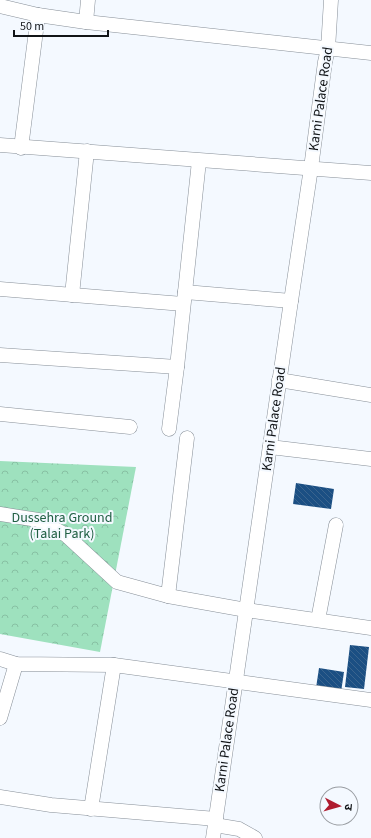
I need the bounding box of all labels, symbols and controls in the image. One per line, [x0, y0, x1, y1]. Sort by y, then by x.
scale bar [14, 12, 108, 38]
text: 50 m [20, 18, 44, 35]
street label: Karni Palace Road [304, 46, 338, 152]
street label: Karni Palace Road [257, 366, 291, 472]
park label: Dussehra Ground (Talai Park) [12, 508, 112, 544]
street label: Karni Palace Road [210, 687, 244, 793]
north arrow [319, 786, 359, 826]
text: उ [341, 803, 356, 812]

